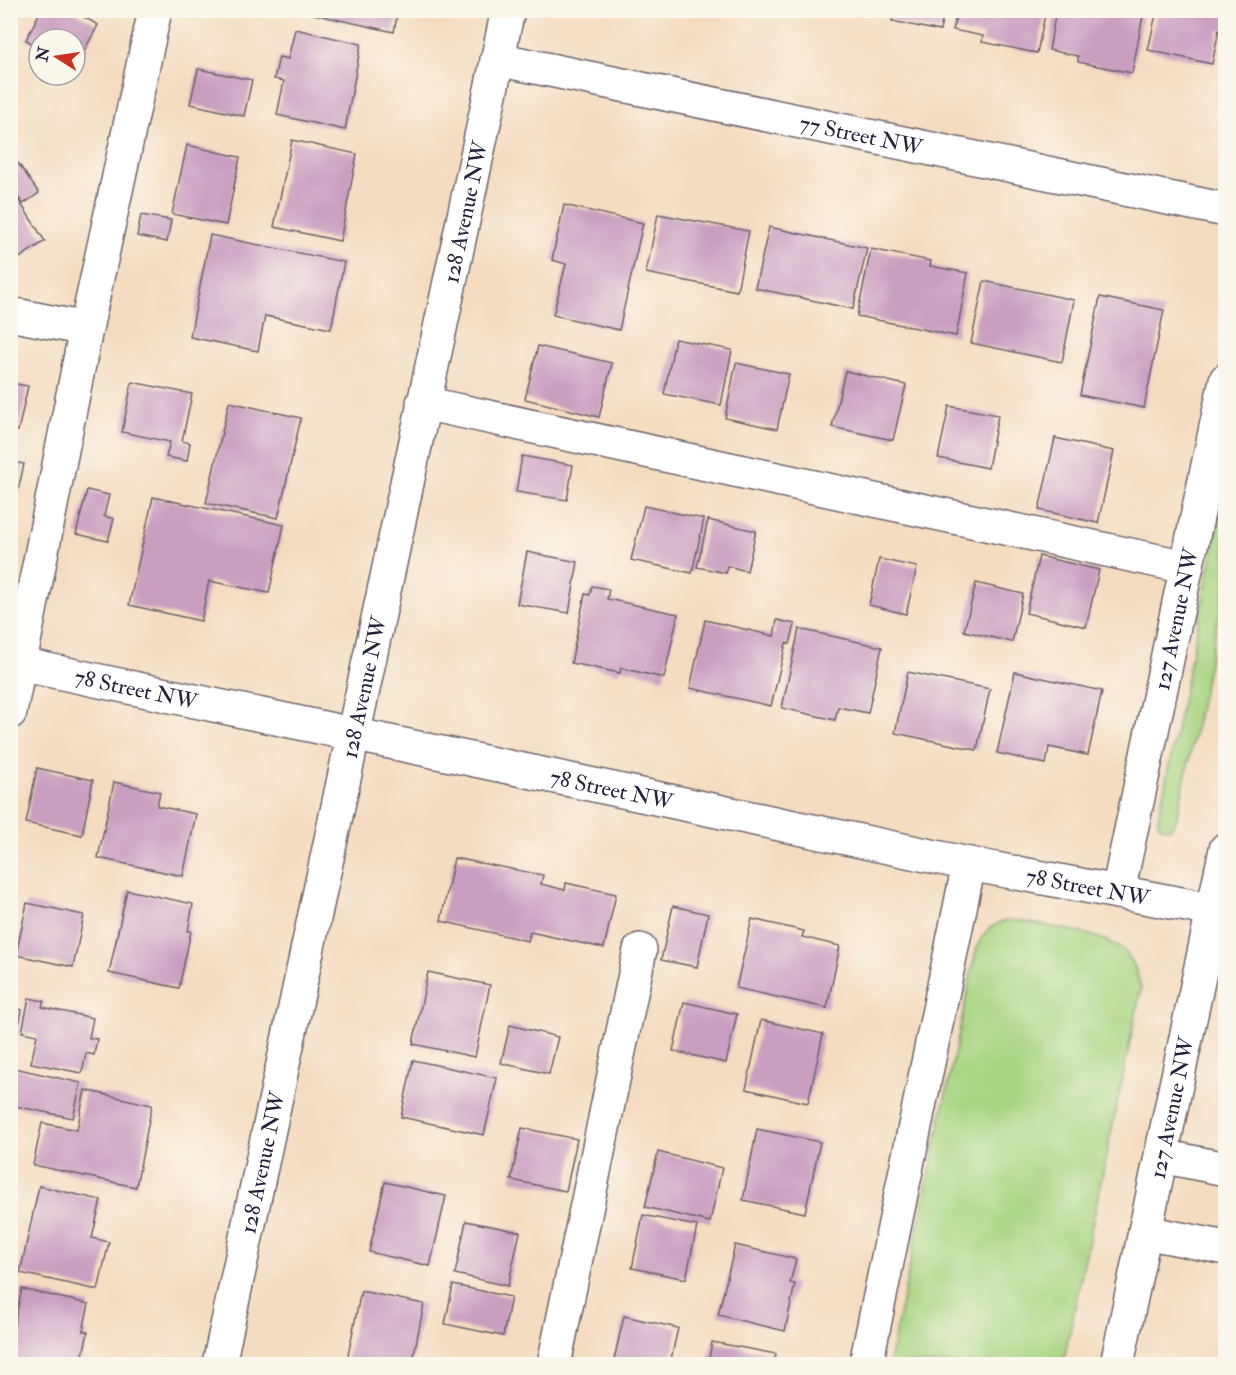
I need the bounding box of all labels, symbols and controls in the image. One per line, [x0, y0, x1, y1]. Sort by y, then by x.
north arrow [27, 27, 87, 87]
text: N [32, 44, 55, 64]
street label: 77 Street NW [797, 109, 927, 162]
street label: 128 Avenue NW [437, 137, 495, 286]
street label: 127 Avenue NW [1148, 544, 1205, 693]
street label: 128 Avenue NW [336, 612, 394, 761]
street label: 78 Street NW [72, 663, 202, 716]
street label: 78 Street NW [548, 763, 677, 817]
street label: 78 Street NW [1024, 862, 1153, 913]
street label: 127 Avenue NW [1144, 1033, 1201, 1181]
street label: 128 Avenue NW [234, 1088, 292, 1236]

